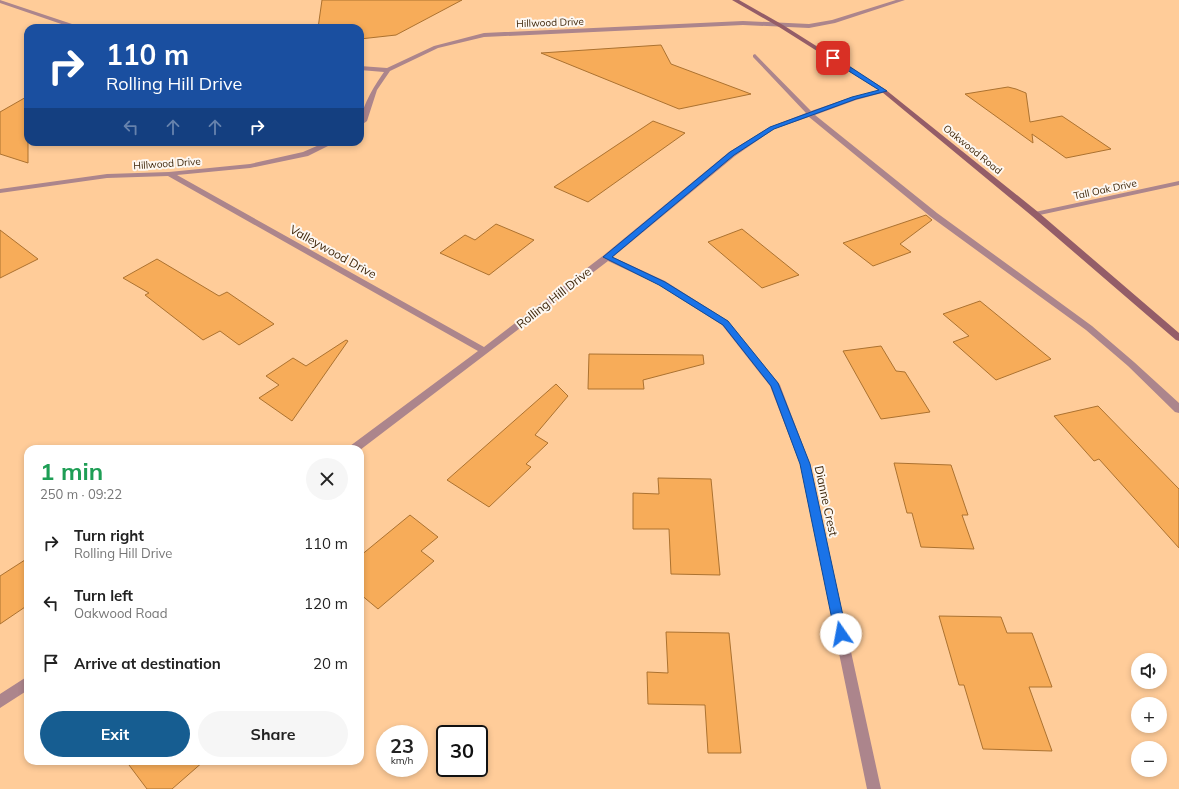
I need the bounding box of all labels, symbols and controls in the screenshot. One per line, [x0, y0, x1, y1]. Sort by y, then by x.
street label: Hillwood Drive [516, 15, 584, 30]
text: 110 m [106, 37, 189, 72]
icon: right [40, 40, 92, 92]
pin [816, 41, 850, 75]
icon: arrive [822, 47, 844, 69]
text: Rolling Hill Drive [106, 72, 242, 95]
icon: left [120, 116, 142, 138]
icon: ahead [162, 116, 184, 138]
icon: ahead [204, 116, 226, 138]
icon: right [246, 116, 268, 138]
street label: Oakwood Road [941, 122, 1005, 177]
street label: Hillwood Drive [133, 155, 201, 172]
street label: Tall Oak Drive [1072, 176, 1138, 203]
street label: Valleywood Drive [287, 222, 379, 282]
street label: Rolling Hill Drive [513, 264, 594, 331]
text: 1 min [40, 456, 103, 486]
button: close [306, 458, 348, 500]
street label: Dianne Crest [812, 464, 841, 538]
text: 250 m · 09:22 [40, 486, 122, 502]
text: Turn right [74, 526, 144, 545]
icon: right [40, 532, 62, 554]
text: 110 m [304, 534, 348, 553]
text: Rolling Hill Drive [74, 545, 172, 561]
text: Turn left [74, 586, 133, 605]
icon: left [40, 592, 62, 614]
text: 120 m [304, 594, 348, 613]
text: Oakwood Road [74, 605, 167, 621]
position arrow [820, 613, 862, 655]
icon: arrive [40, 652, 62, 674]
map controls [1131, 653, 1167, 777]
button: sound [1131, 653, 1167, 689]
text: Arrive at destination [74, 654, 221, 673]
text: 20 m [313, 654, 348, 673]
button: + [1131, 697, 1167, 733]
button: Exit [40, 711, 190, 757]
button: Share [198, 711, 348, 757]
speed limit sign: 30 [436, 725, 488, 777]
text: 23 [390, 733, 414, 758]
button: − [1131, 741, 1167, 777]
text: km/h [391, 754, 413, 767]

